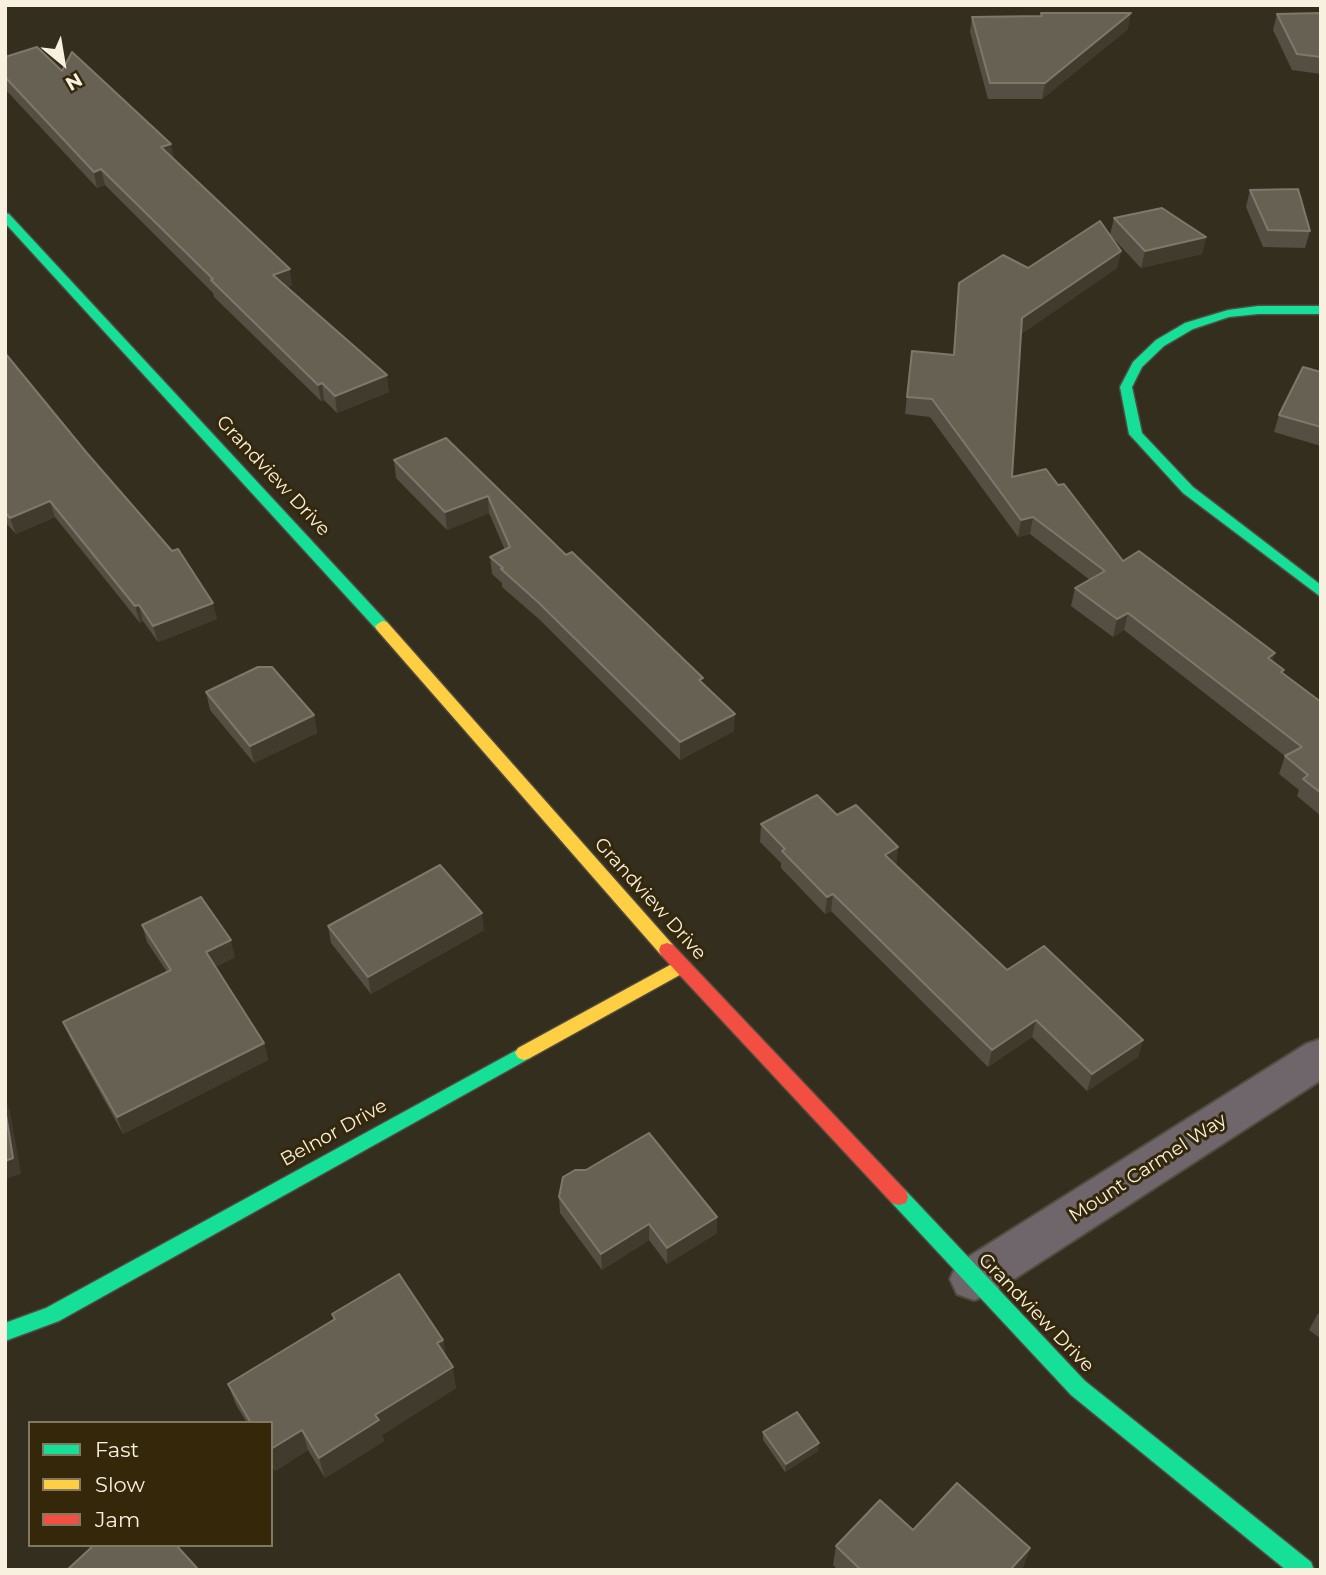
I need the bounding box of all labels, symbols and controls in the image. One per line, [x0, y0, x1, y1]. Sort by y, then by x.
north arrow [28, 28, 98, 98]
text: N [61, 68, 86, 95]
street label: Grandview Drive [211, 411, 335, 541]
street label: Grandview Drive [589, 833, 711, 965]
street label: Belnor Drive [277, 1094, 391, 1172]
street label: Mount Carmel Way [1065, 1109, 1231, 1227]
street label: Grandview Drive [973, 1249, 1099, 1377]
legend [28, 1421, 273, 1547]
text: Fast [95, 1437, 139, 1462]
text: Slow [95, 1472, 145, 1497]
text: Jam [95, 1507, 140, 1532]

